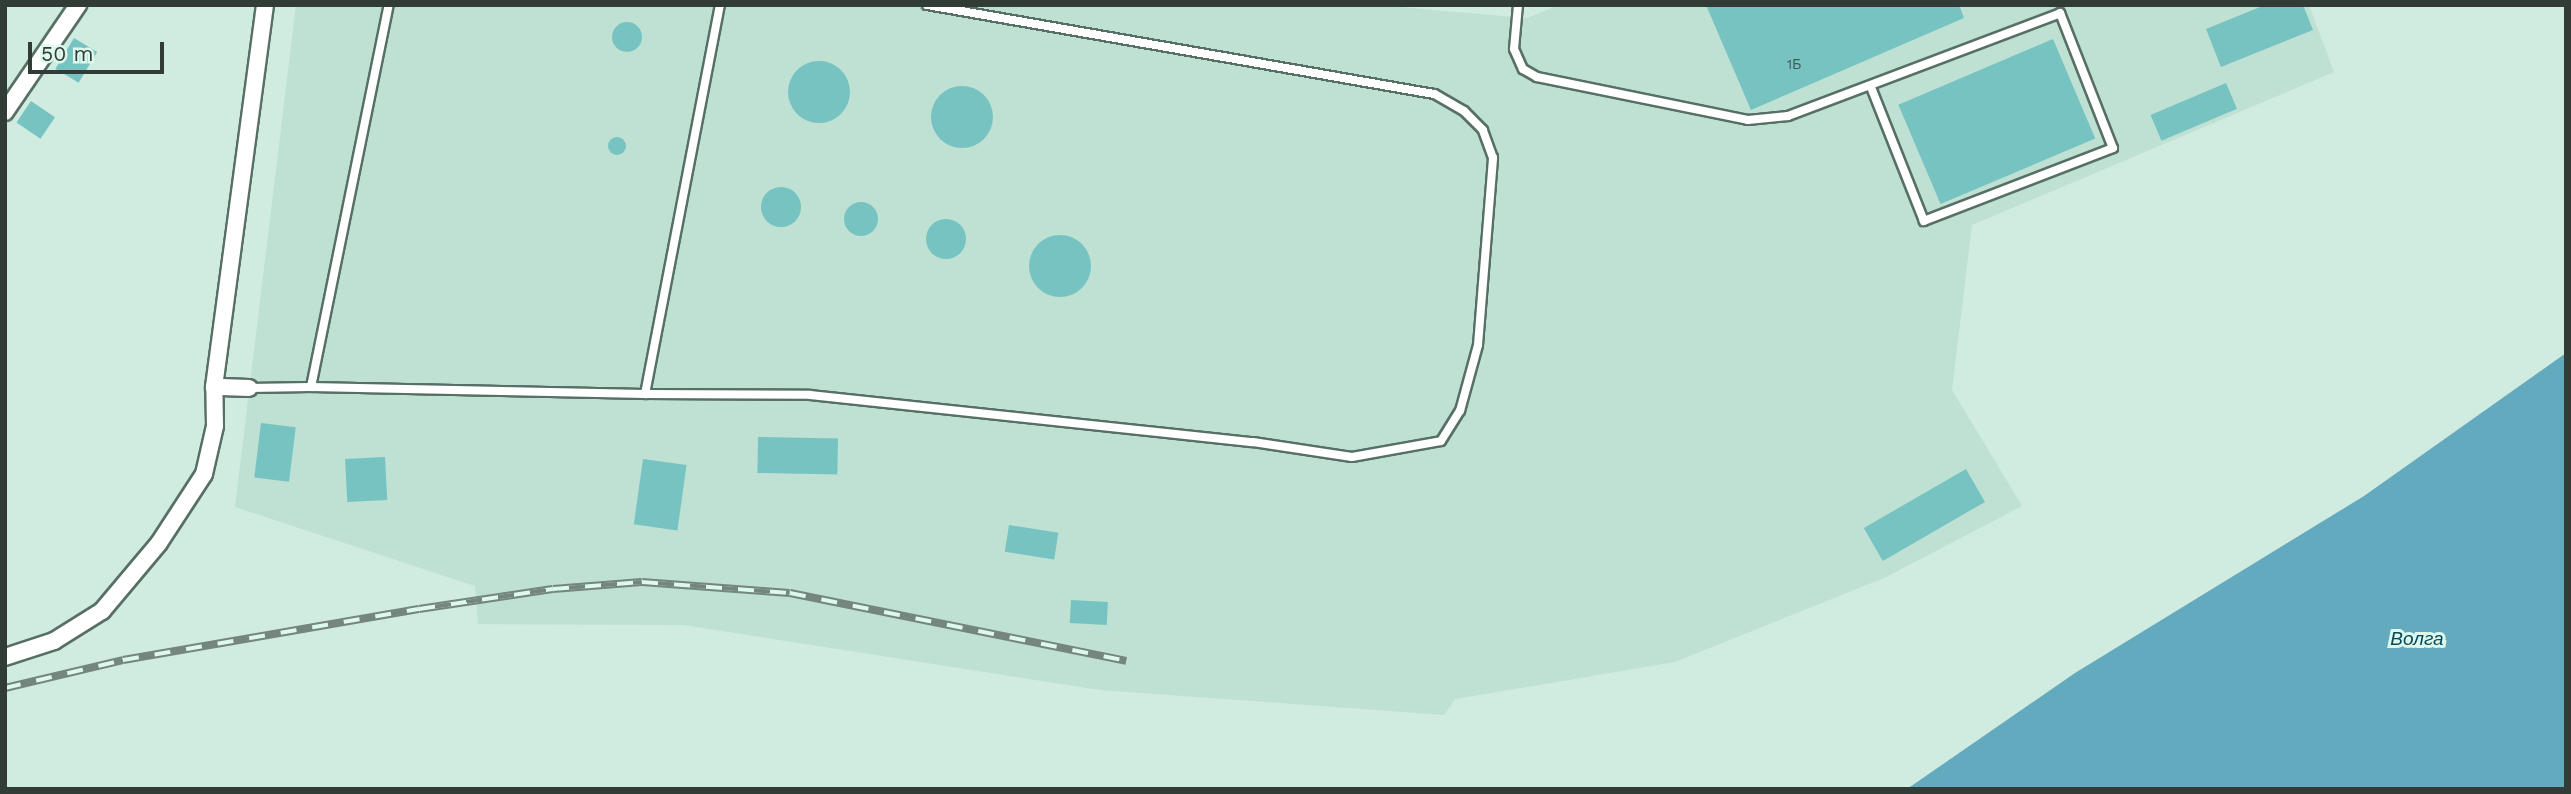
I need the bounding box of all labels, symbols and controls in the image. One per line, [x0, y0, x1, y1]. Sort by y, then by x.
scale bar [32, 28, 168, 72]
text: 50 m [41, 41, 93, 66]
house number: 1Б [1787, 56, 1801, 72]
water label: Волга [2390, 628, 2444, 650]

